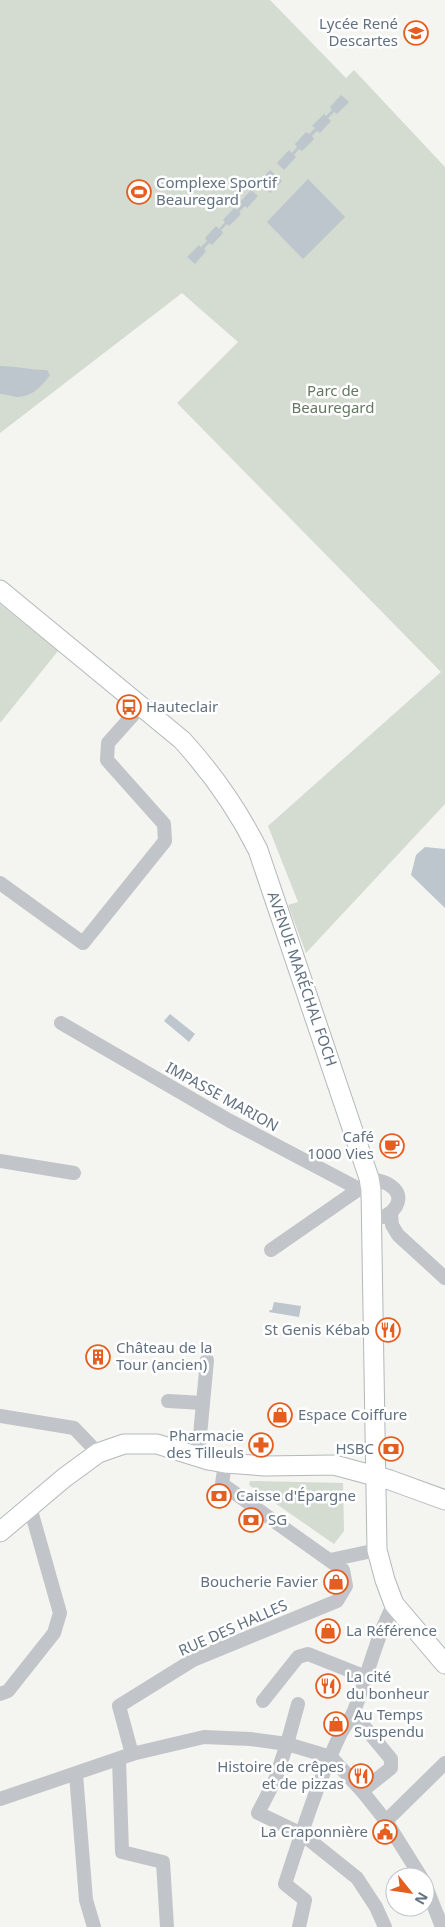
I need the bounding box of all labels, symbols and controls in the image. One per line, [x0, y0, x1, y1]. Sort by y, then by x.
place label: Lycée René Descartes [319, 13, 398, 50]
school or university icon: Lycée René Descartes [403, 20, 429, 46]
place label: Complexe Sportif Beauregard [156, 172, 278, 209]
sports icon: Complexe Sportif Beauregard [126, 179, 152, 205]
park label: Parc de Beauregard [291, 380, 375, 417]
bus stop icon: Hauteclair [116, 694, 142, 720]
place label: Hauteclair [146, 696, 218, 716]
street label: AVENUE MARÉCHAL FOCH [264, 889, 342, 1069]
street label: IMPASSE MARION [163, 1057, 282, 1135]
place label: Café 1000 Vies [307, 1126, 374, 1163]
cafe icon: Café 1000 Vies [379, 1133, 405, 1159]
restaurant icon: St Genis Kébab [375, 1317, 401, 1343]
place label: St Genis Kébab [264, 1319, 370, 1339]
place label: Château de la Tour (ancien) [116, 1337, 213, 1374]
building icon: Château de la Tour (ancien) [85, 1344, 111, 1370]
shop icon: Espace Coiffure [267, 1402, 293, 1428]
place label: Espace Coiffure [298, 1404, 407, 1424]
place label: Pharmacie des Tilleuls [166, 1425, 244, 1462]
pharmacy icon: Pharmacie des Tilleuls [248, 1432, 274, 1458]
bank icon: HSBC [378, 1436, 404, 1462]
place label: HSBC [335, 1438, 375, 1458]
bank icon: Caisse d'Épargne [206, 1483, 232, 1509]
place label: Caisse d'Épargne [236, 1485, 356, 1505]
bank icon: SG [238, 1507, 264, 1533]
place label: SG [268, 1509, 287, 1529]
shop icon: Boucherie Favier [323, 1569, 349, 1595]
place label: Boucherie Favier [200, 1571, 318, 1591]
street label: RUE DES HALLES [175, 1594, 290, 1660]
shop icon: La Référence [315, 1618, 341, 1644]
place label: La Référence [346, 1620, 437, 1640]
place label: La cité du bonheur [346, 1666, 429, 1703]
restaurant icon: La cité du bonheur [315, 1673, 341, 1699]
place label: Au Temps Suspendu [354, 1704, 424, 1741]
shop icon: Au Temps Suspendu [323, 1711, 349, 1737]
place label: Histoire de crêpes et de pizzas [217, 1756, 344, 1793]
restaurant icon: Histoire de crêpes et de pizzas [348, 1763, 374, 1789]
public building icon: La Craponnière [372, 1819, 398, 1845]
place label: La Craponnière [261, 1821, 368, 1841]
north arrow [385, 1867, 435, 1917]
text: N [411, 1889, 433, 1908]

